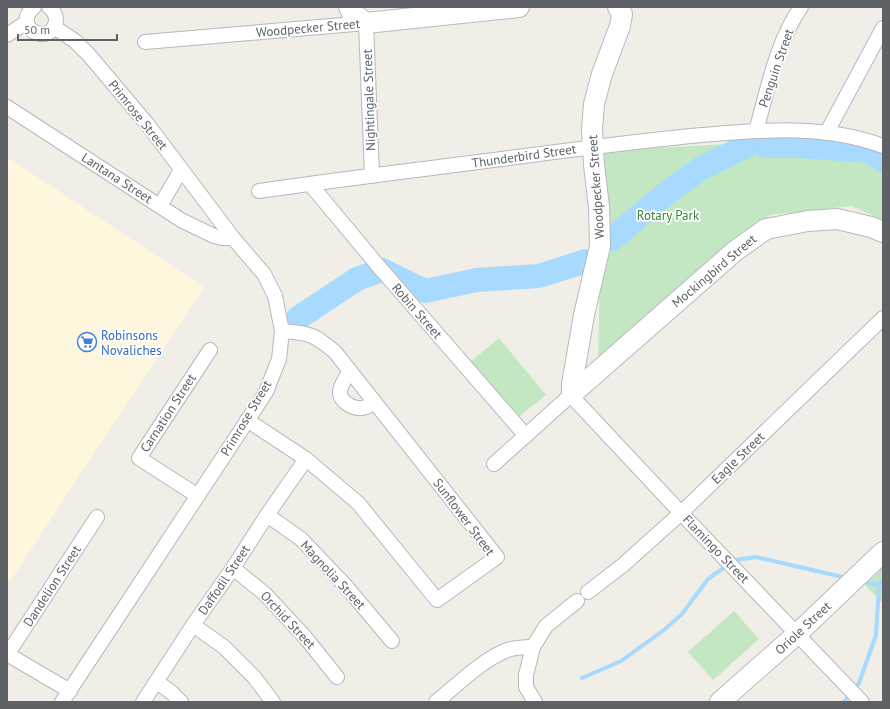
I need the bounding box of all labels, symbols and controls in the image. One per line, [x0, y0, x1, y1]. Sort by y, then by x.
street label: Woodpecker Street [255, 15, 361, 41]
scale bar [18, 16, 117, 42]
text: 50 m [24, 22, 50, 37]
street label: Penguin Street [755, 26, 798, 109]
street label: Nightingale Street [359, 48, 379, 151]
street label: Primrose Street [105, 76, 172, 154]
street label: Woodpecker Street [584, 134, 608, 240]
street label: Thunderbird Street [471, 140, 578, 172]
street label: Lantana Street [78, 149, 156, 208]
park label: Rotary Park [637, 207, 700, 224]
street label: Mockingbird Street [668, 230, 760, 311]
street label: Robin Street [388, 280, 446, 343]
place label: Robinsons Novaliches [101, 327, 162, 359]
supermarket icon: Robinsons Novaliches [76, 331, 98, 353]
street label: Carnation Street [136, 370, 200, 455]
street label: Primrose Street [217, 377, 276, 459]
street label: Eagle Street [708, 428, 769, 488]
street label: Sunflower Street [429, 475, 499, 560]
street label: Flamingo Street [679, 511, 753, 587]
street label: Magnolia Street [297, 537, 370, 613]
street label: Daffodil Street [194, 541, 254, 618]
street label: Dandelion Street [19, 542, 85, 630]
street label: Orchid Street [257, 587, 320, 653]
street label: Oriole Street [771, 597, 835, 658]

